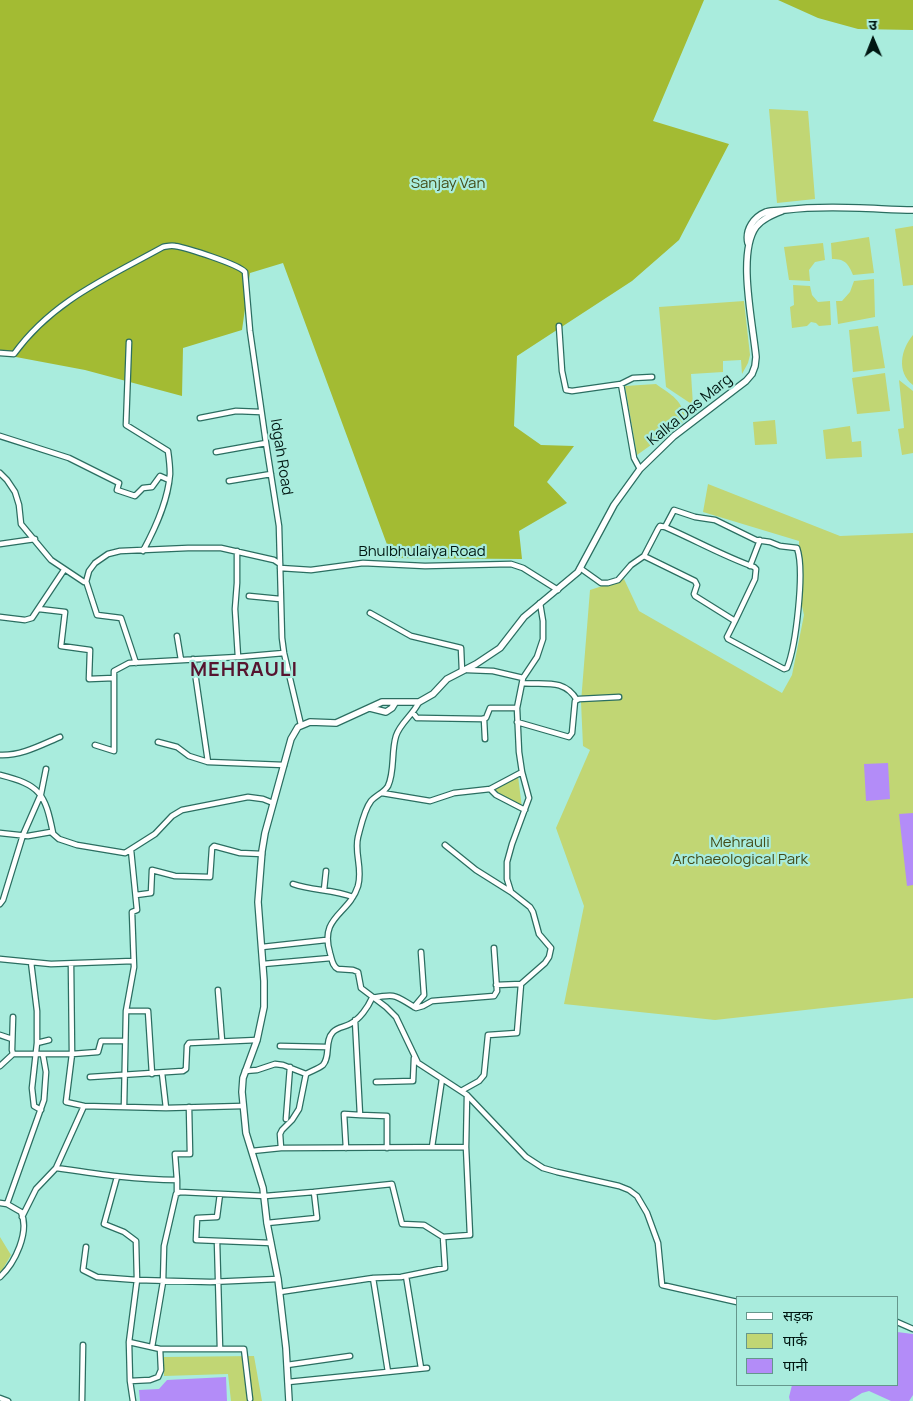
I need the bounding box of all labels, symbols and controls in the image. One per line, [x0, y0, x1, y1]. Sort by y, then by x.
north arrow [848, 15, 898, 65]
text: उ [868, 15, 877, 34]
park label: Sanjay Van [411, 175, 485, 193]
street label: Kalka Das Marg [644, 370, 736, 450]
street label: Idgah Road [266, 418, 296, 496]
street label: Bhulbhulaiya Road [358, 543, 486, 561]
district label: MEHRAULI [189, 658, 299, 682]
park label: Mehrauli Archaeological Park [672, 834, 808, 869]
legend [736, 1296, 898, 1386]
text: सड़क [783, 1305, 813, 1326]
text: पार्क [783, 1330, 807, 1351]
text: पानी [783, 1355, 808, 1376]

